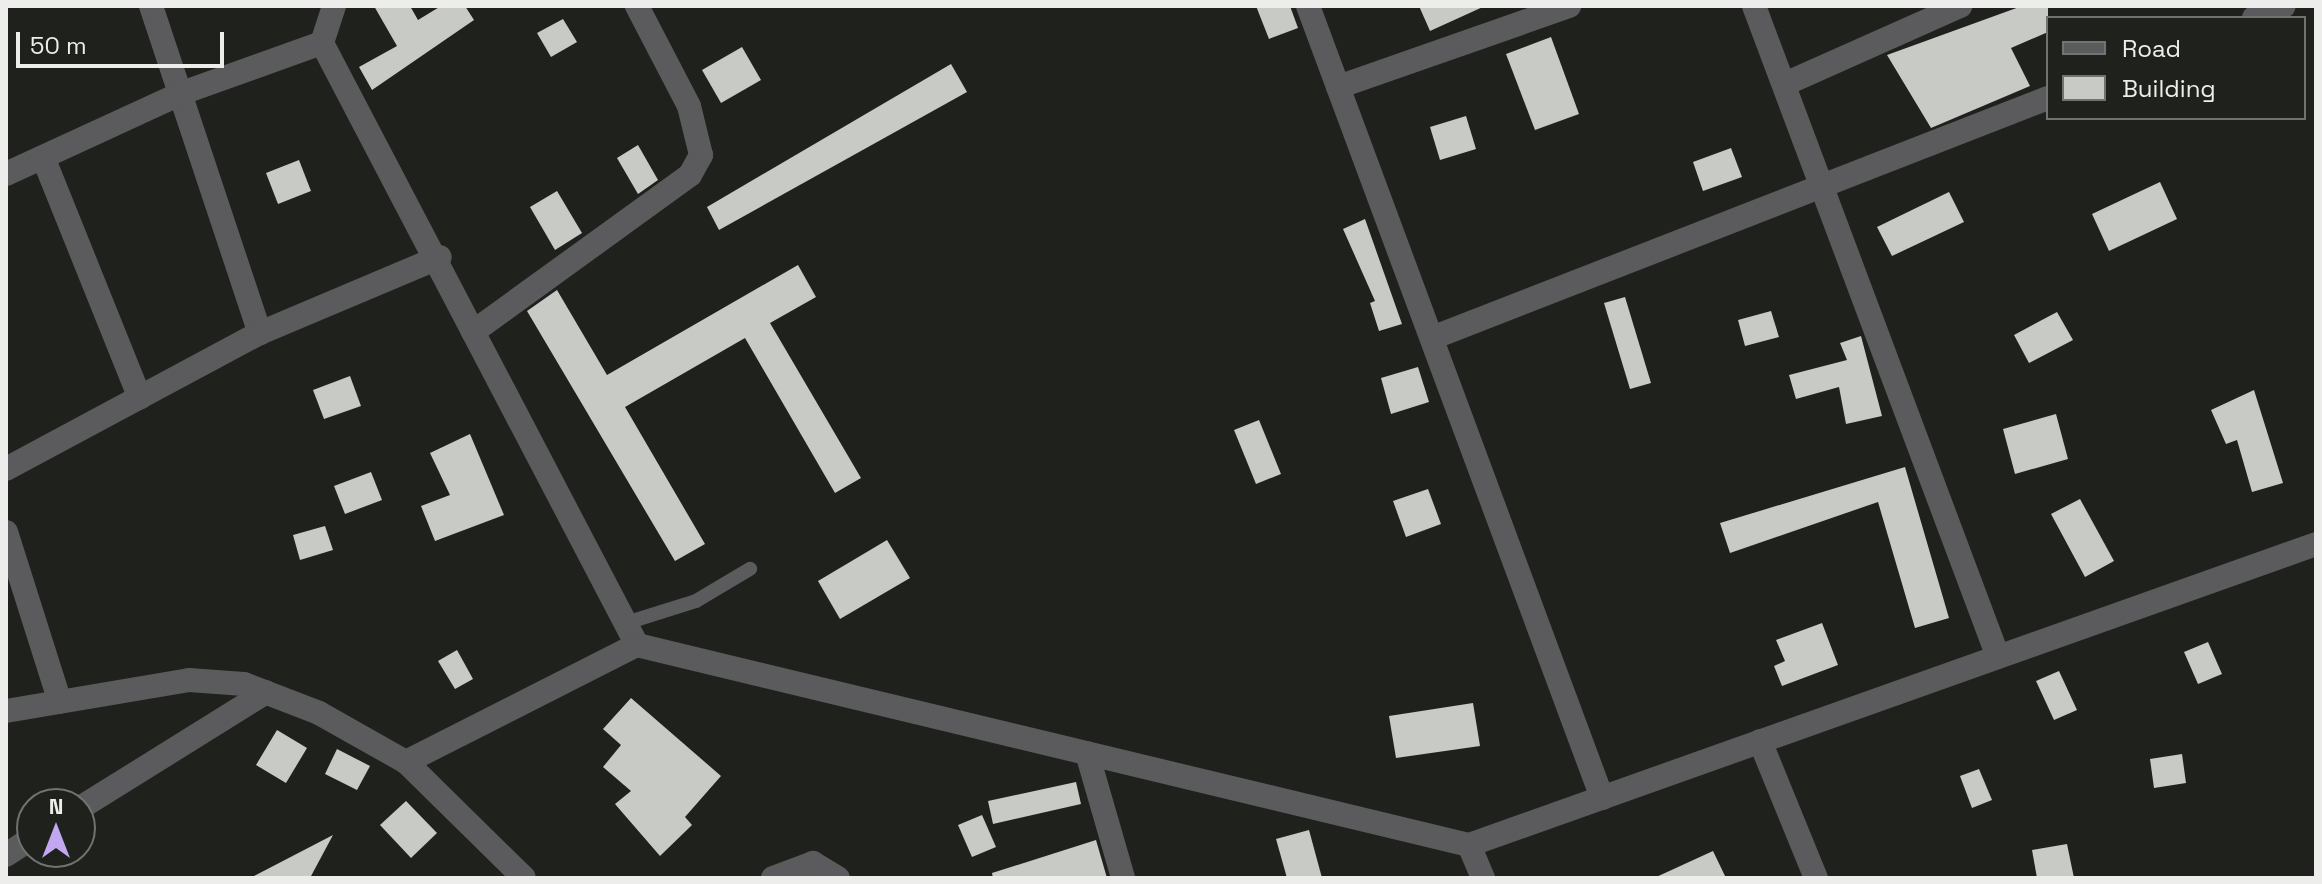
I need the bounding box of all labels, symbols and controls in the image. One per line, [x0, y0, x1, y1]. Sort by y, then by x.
scale bar [20, 16, 228, 66]
legend [2046, 16, 2306, 120]
text: 50 m [30, 30, 87, 61]
text: Road [2122, 33, 2181, 64]
text: Building [2122, 73, 2216, 104]
north arrow [16, 788, 96, 868]
text: N [49, 792, 63, 820]

